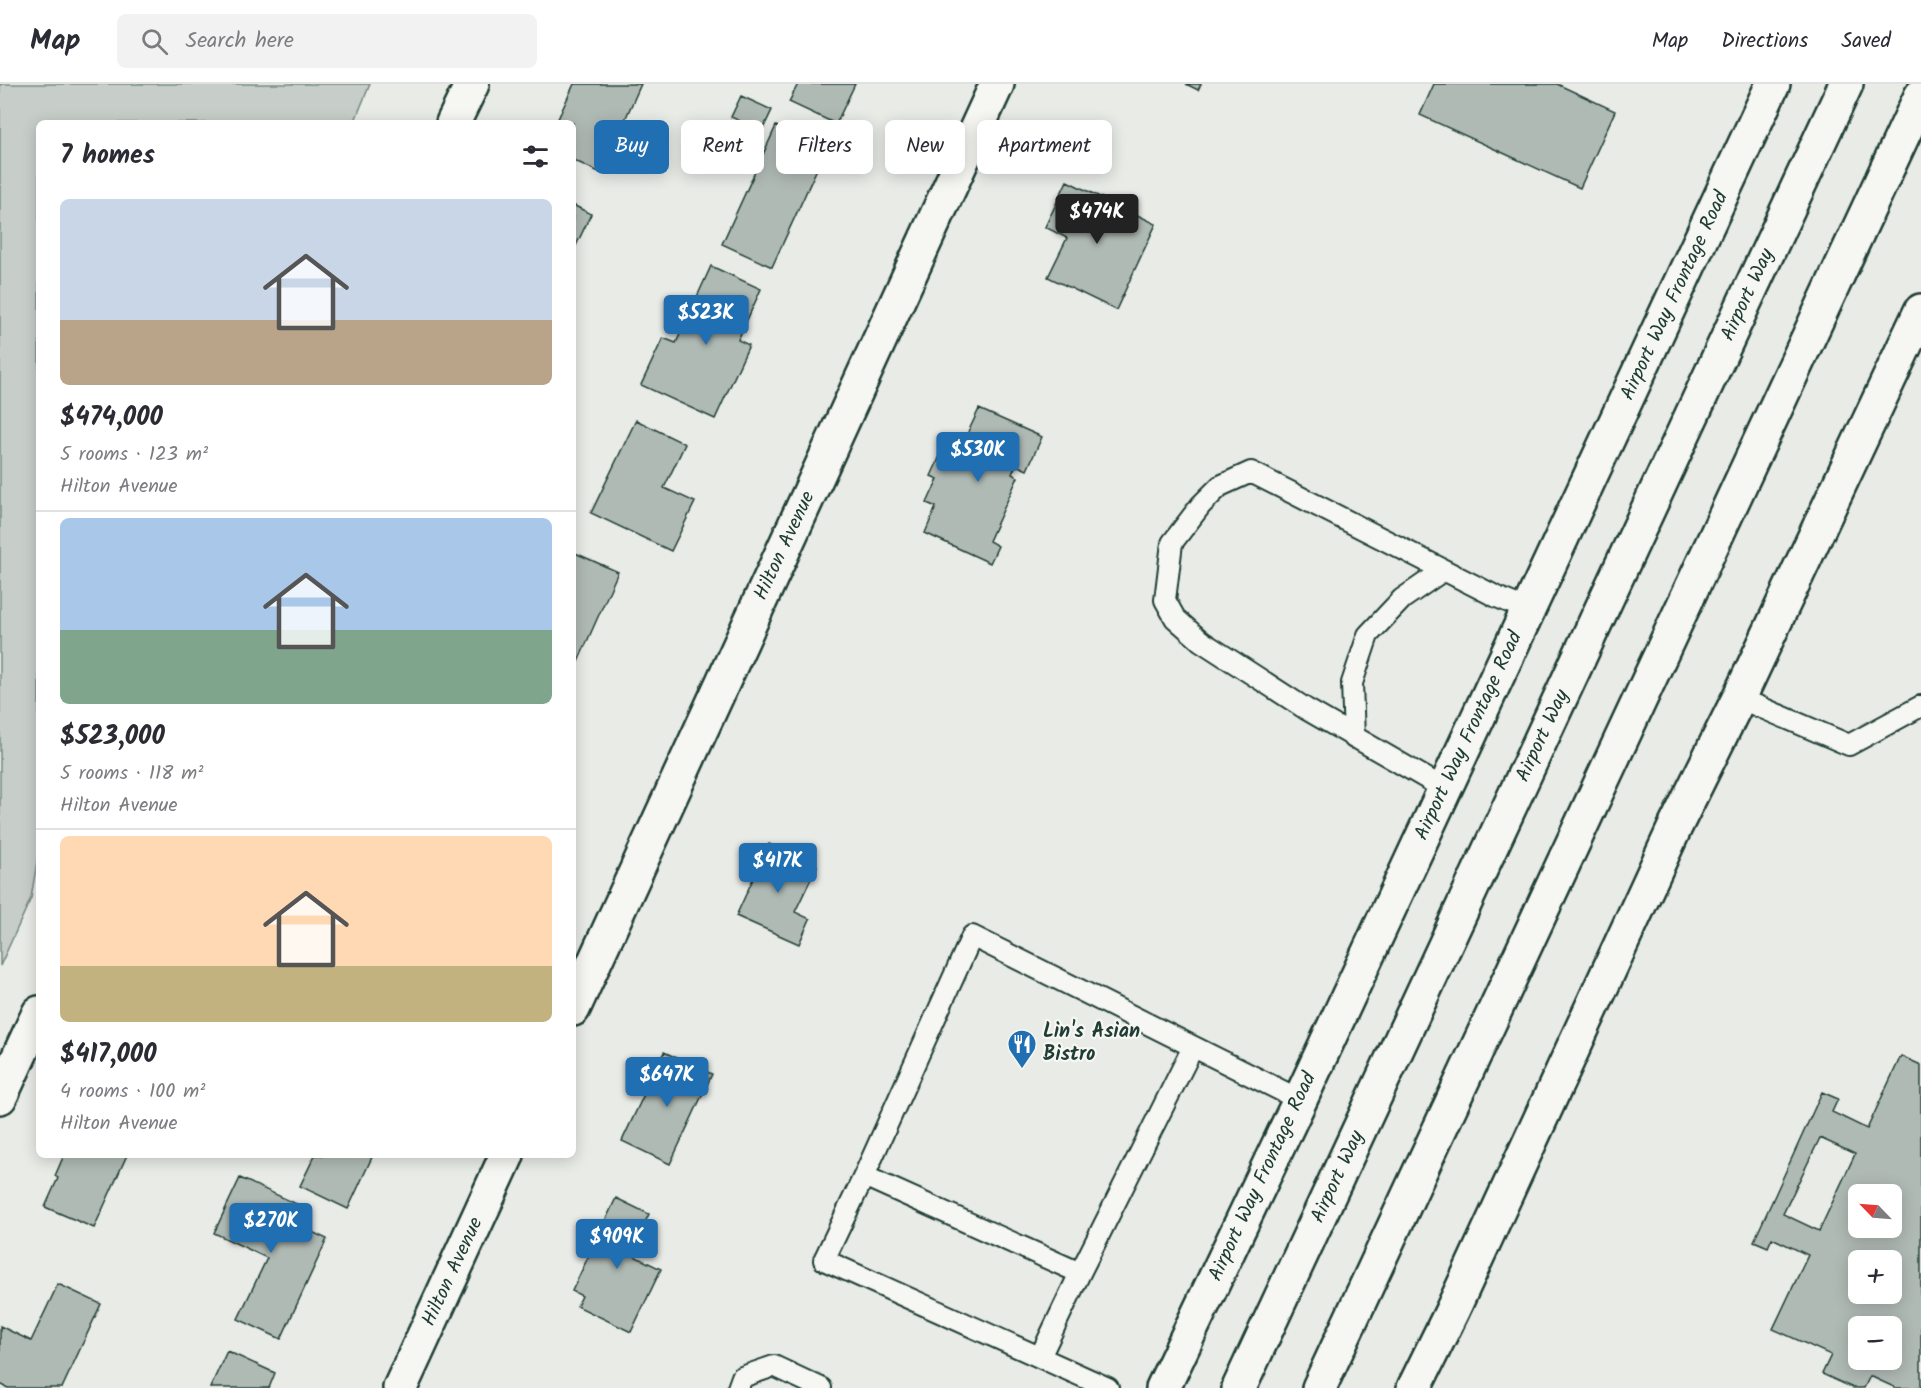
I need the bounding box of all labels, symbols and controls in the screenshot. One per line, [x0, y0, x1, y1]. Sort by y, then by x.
search box [117, 14, 537, 68]
text: Map [30, 19, 81, 64]
text: Search here [186, 24, 294, 59]
icon: search [138, 25, 171, 58]
text: Map [1652, 25, 1688, 58]
text: Directions [1721, 25, 1808, 58]
text: Saved [1841, 25, 1891, 58]
chip: Buy [594, 120, 669, 174]
chip: Rent [681, 120, 764, 174]
chip: Filters [776, 120, 873, 174]
chip: New [885, 120, 965, 174]
chip: Apartment [977, 120, 1112, 174]
text: 7 homes [60, 135, 155, 177]
icon: filters [519, 140, 552, 173]
street label: Airport Way Frontage Road [1612, 185, 1738, 406]
pin: $474K [1055, 194, 1139, 245]
text: $474K [1069, 197, 1125, 229]
icon: home [252, 238, 360, 346]
street label: Airport Way [1713, 243, 1784, 347]
pin: $523K [664, 295, 748, 346]
text: $523K [678, 298, 734, 330]
text: $474,000 [60, 397, 163, 439]
pin: $530K [936, 432, 1020, 483]
text: $530K [950, 435, 1006, 467]
text: 5 rooms · 123 m² [60, 439, 208, 471]
text: Hilton Avenue [60, 471, 177, 503]
street label: Hilton Avenue [746, 486, 824, 606]
icon: home [252, 557, 360, 665]
street label: Airport Way Frontage Road [1406, 625, 1532, 846]
street label: Airport Way [1508, 684, 1579, 788]
text: $523,000 [60, 716, 165, 758]
text: 5 rooms · 118 m² [60, 758, 203, 790]
text: Hilton Avenue [60, 790, 177, 822]
pin: $417K [736, 843, 820, 894]
text: $417K [753, 846, 803, 878]
icon: home [252, 875, 360, 983]
place label: Lin's Asian Bistro [1043, 1016, 1140, 1071]
restaurant icon: Lin's Asian Bistro [1006, 1028, 1038, 1070]
text: $417,000 [60, 1034, 157, 1076]
pin: $647K [625, 1057, 709, 1108]
text: $647K [639, 1060, 695, 1092]
street label: Airport Way Frontage Road [1200, 1066, 1326, 1287]
text: 4 rooms · 100 m² [60, 1076, 205, 1108]
text: Hilton Avenue [60, 1108, 177, 1140]
street label: Airport Way [1303, 1125, 1374, 1229]
north arrow [1848, 1184, 1902, 1238]
map controls [1848, 1184, 1902, 1370]
pin: $270K [229, 1203, 313, 1254]
text: $270K [243, 1206, 299, 1238]
street label: Hilton Avenue [414, 1212, 492, 1332]
pin: $909K [575, 1219, 659, 1270]
text: $909K [590, 1222, 644, 1254]
button: + [1848, 1250, 1902, 1304]
button: − [1848, 1316, 1902, 1370]

